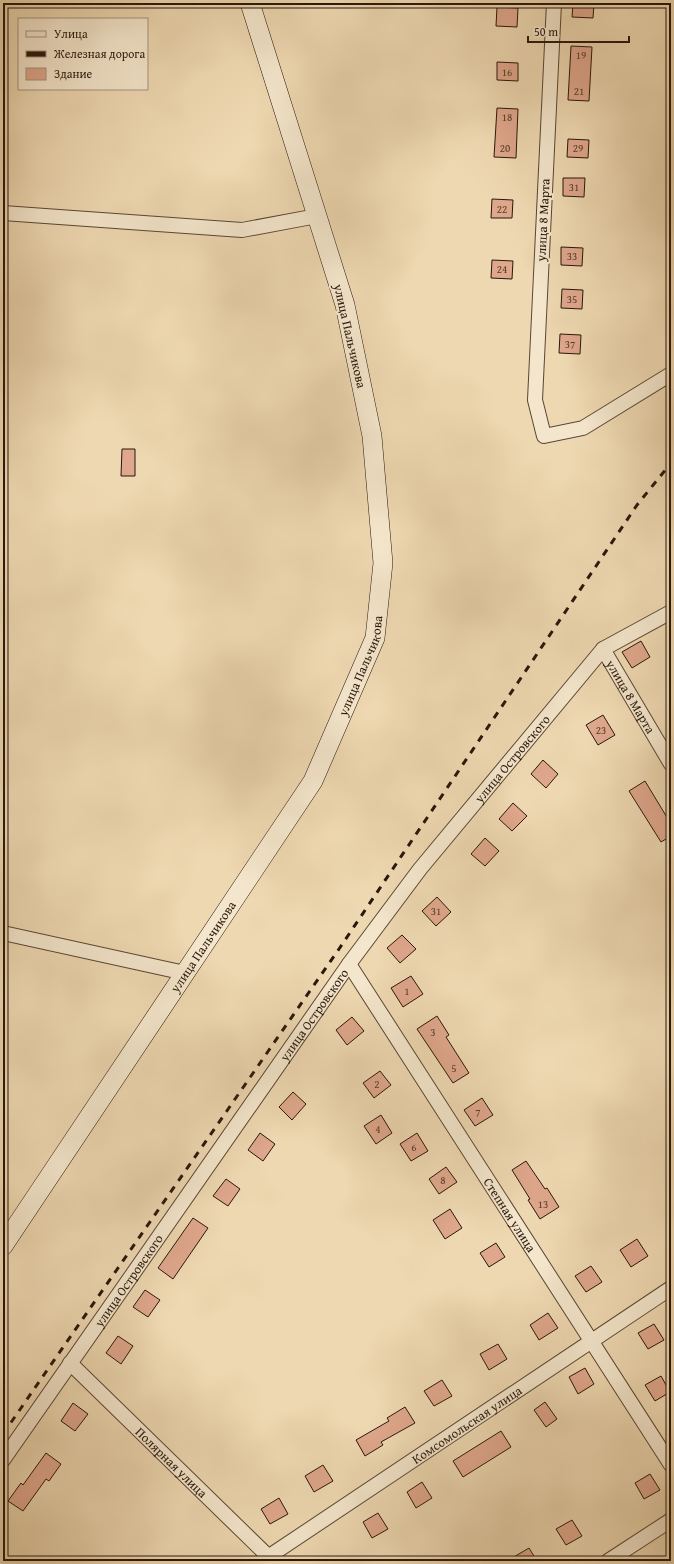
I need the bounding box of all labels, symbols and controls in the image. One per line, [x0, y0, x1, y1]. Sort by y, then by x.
legend [18, 18, 148, 90]
scale bar [528, 18, 629, 44]
text: 50 m [534, 23, 558, 40]
text: Улица [54, 25, 88, 42]
text: Железная дорога [53, 45, 145, 62]
house number: 19 [576, 47, 586, 63]
house number: 16 [502, 64, 512, 80]
text: Здание [54, 65, 93, 82]
house number: 21 [574, 83, 584, 99]
house number: 18 [502, 109, 512, 125]
house number: 20 [500, 140, 510, 156]
house number: 29 [573, 140, 583, 156]
street label: улица 8 Марта [531, 177, 555, 263]
house number: 31 [569, 179, 579, 195]
house number: 22 [497, 201, 507, 217]
house number: 33 [567, 248, 577, 264]
house number: 24 [497, 261, 507, 277]
street label: улица Пальчикова [329, 281, 371, 391]
house number: 35 [567, 291, 577, 307]
house number: 37 [565, 336, 575, 352]
street label: улица Пальчикова [332, 614, 387, 720]
street label: улица 8 Марта [601, 655, 661, 738]
street label: улица Островского [469, 710, 554, 807]
house number: 23 [596, 722, 606, 738]
street label: улица Пальчикова [165, 896, 241, 997]
house number: 31 [431, 903, 441, 919]
street label: улица Островского [274, 964, 353, 1066]
house number: 1 [404, 983, 410, 999]
house number: 3 [430, 1024, 436, 1040]
house number: 5 [451, 1060, 457, 1076]
house number: 2 [374, 1076, 380, 1092]
house number: 7 [475, 1104, 481, 1120]
house number: 4 [375, 1121, 381, 1137]
house number: 6 [411, 1139, 417, 1155]
house number: 8 [440, 1172, 446, 1188]
street label: Степная улица [479, 1174, 542, 1256]
house number: 13 [538, 1196, 548, 1212]
street label: улица Островского [89, 1230, 168, 1331]
street label: Комсомольская улица [408, 1380, 526, 1468]
street label: Полярная улица [131, 1422, 213, 1502]

